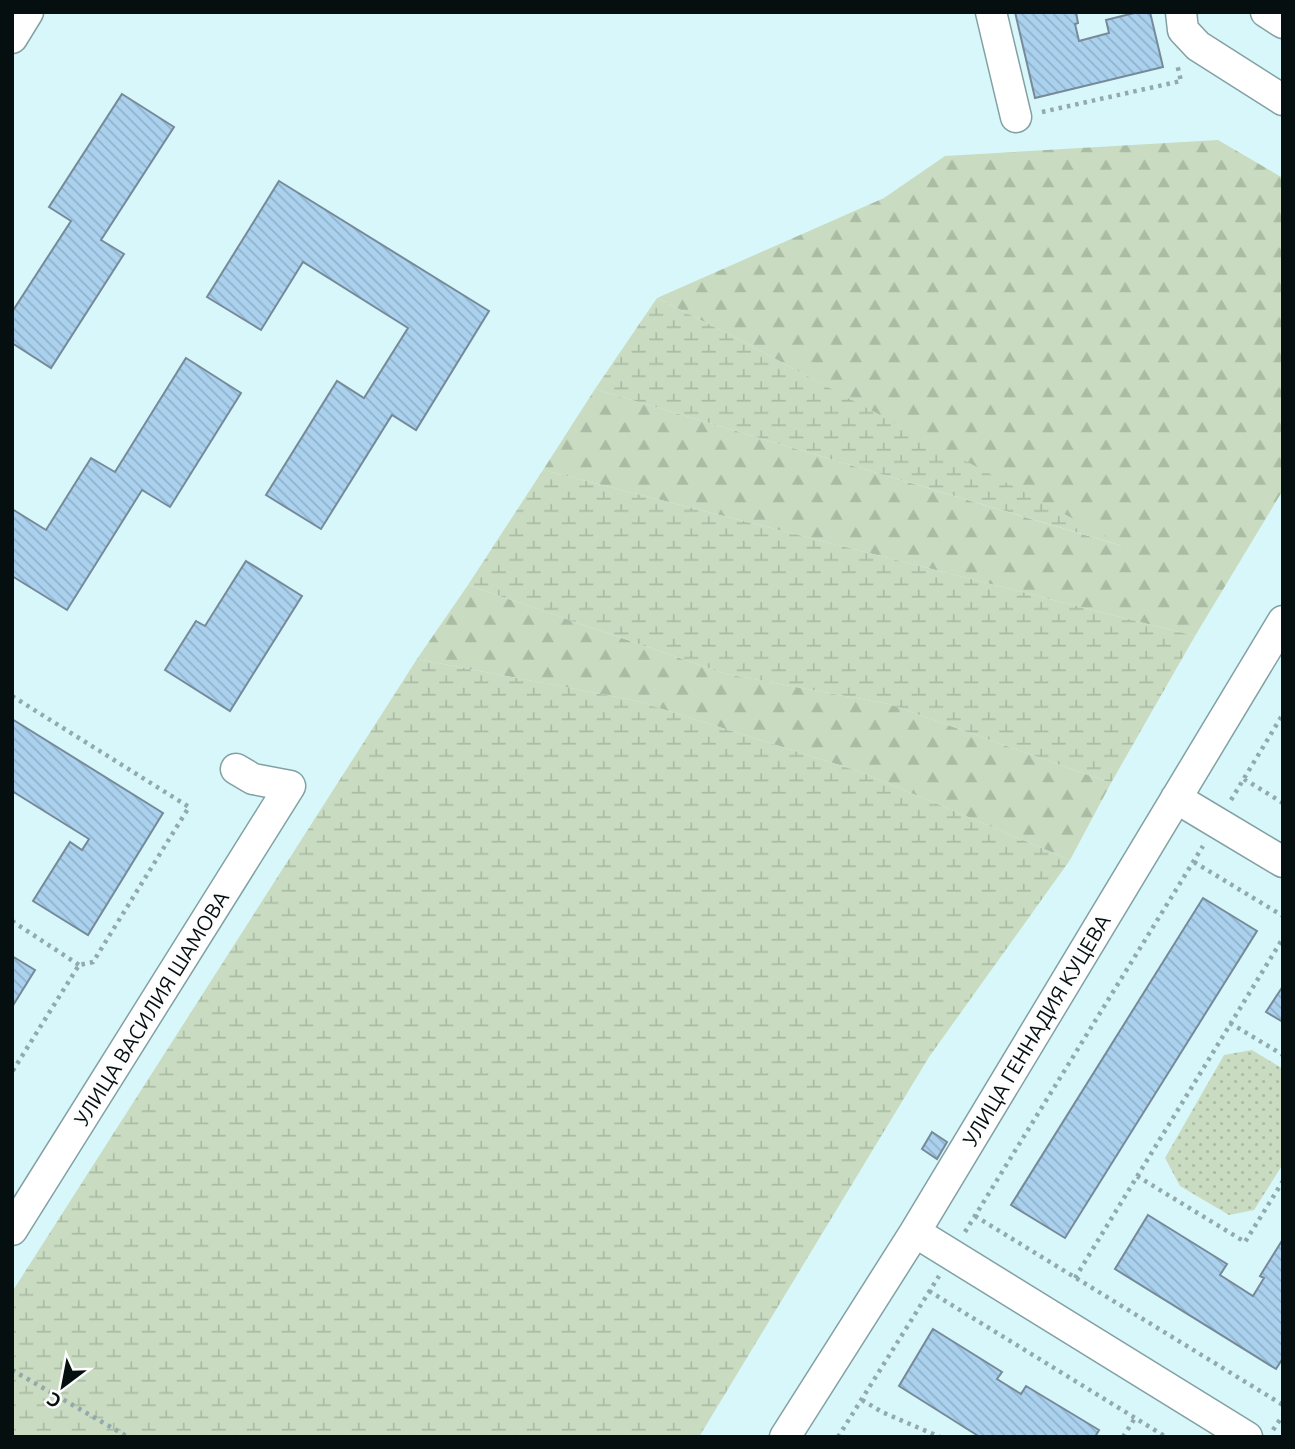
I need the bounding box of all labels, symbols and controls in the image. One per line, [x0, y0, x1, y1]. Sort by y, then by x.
street label: УЛИЦА ВАСИЛИЯ ШАМОВА [69, 886, 233, 1130]
street label: УЛИЦА ГЕННАДИЯ КУЦЕВА [957, 910, 1115, 1150]
north arrow [28, 1351, 98, 1421]
text: С [43, 1388, 65, 1413]

